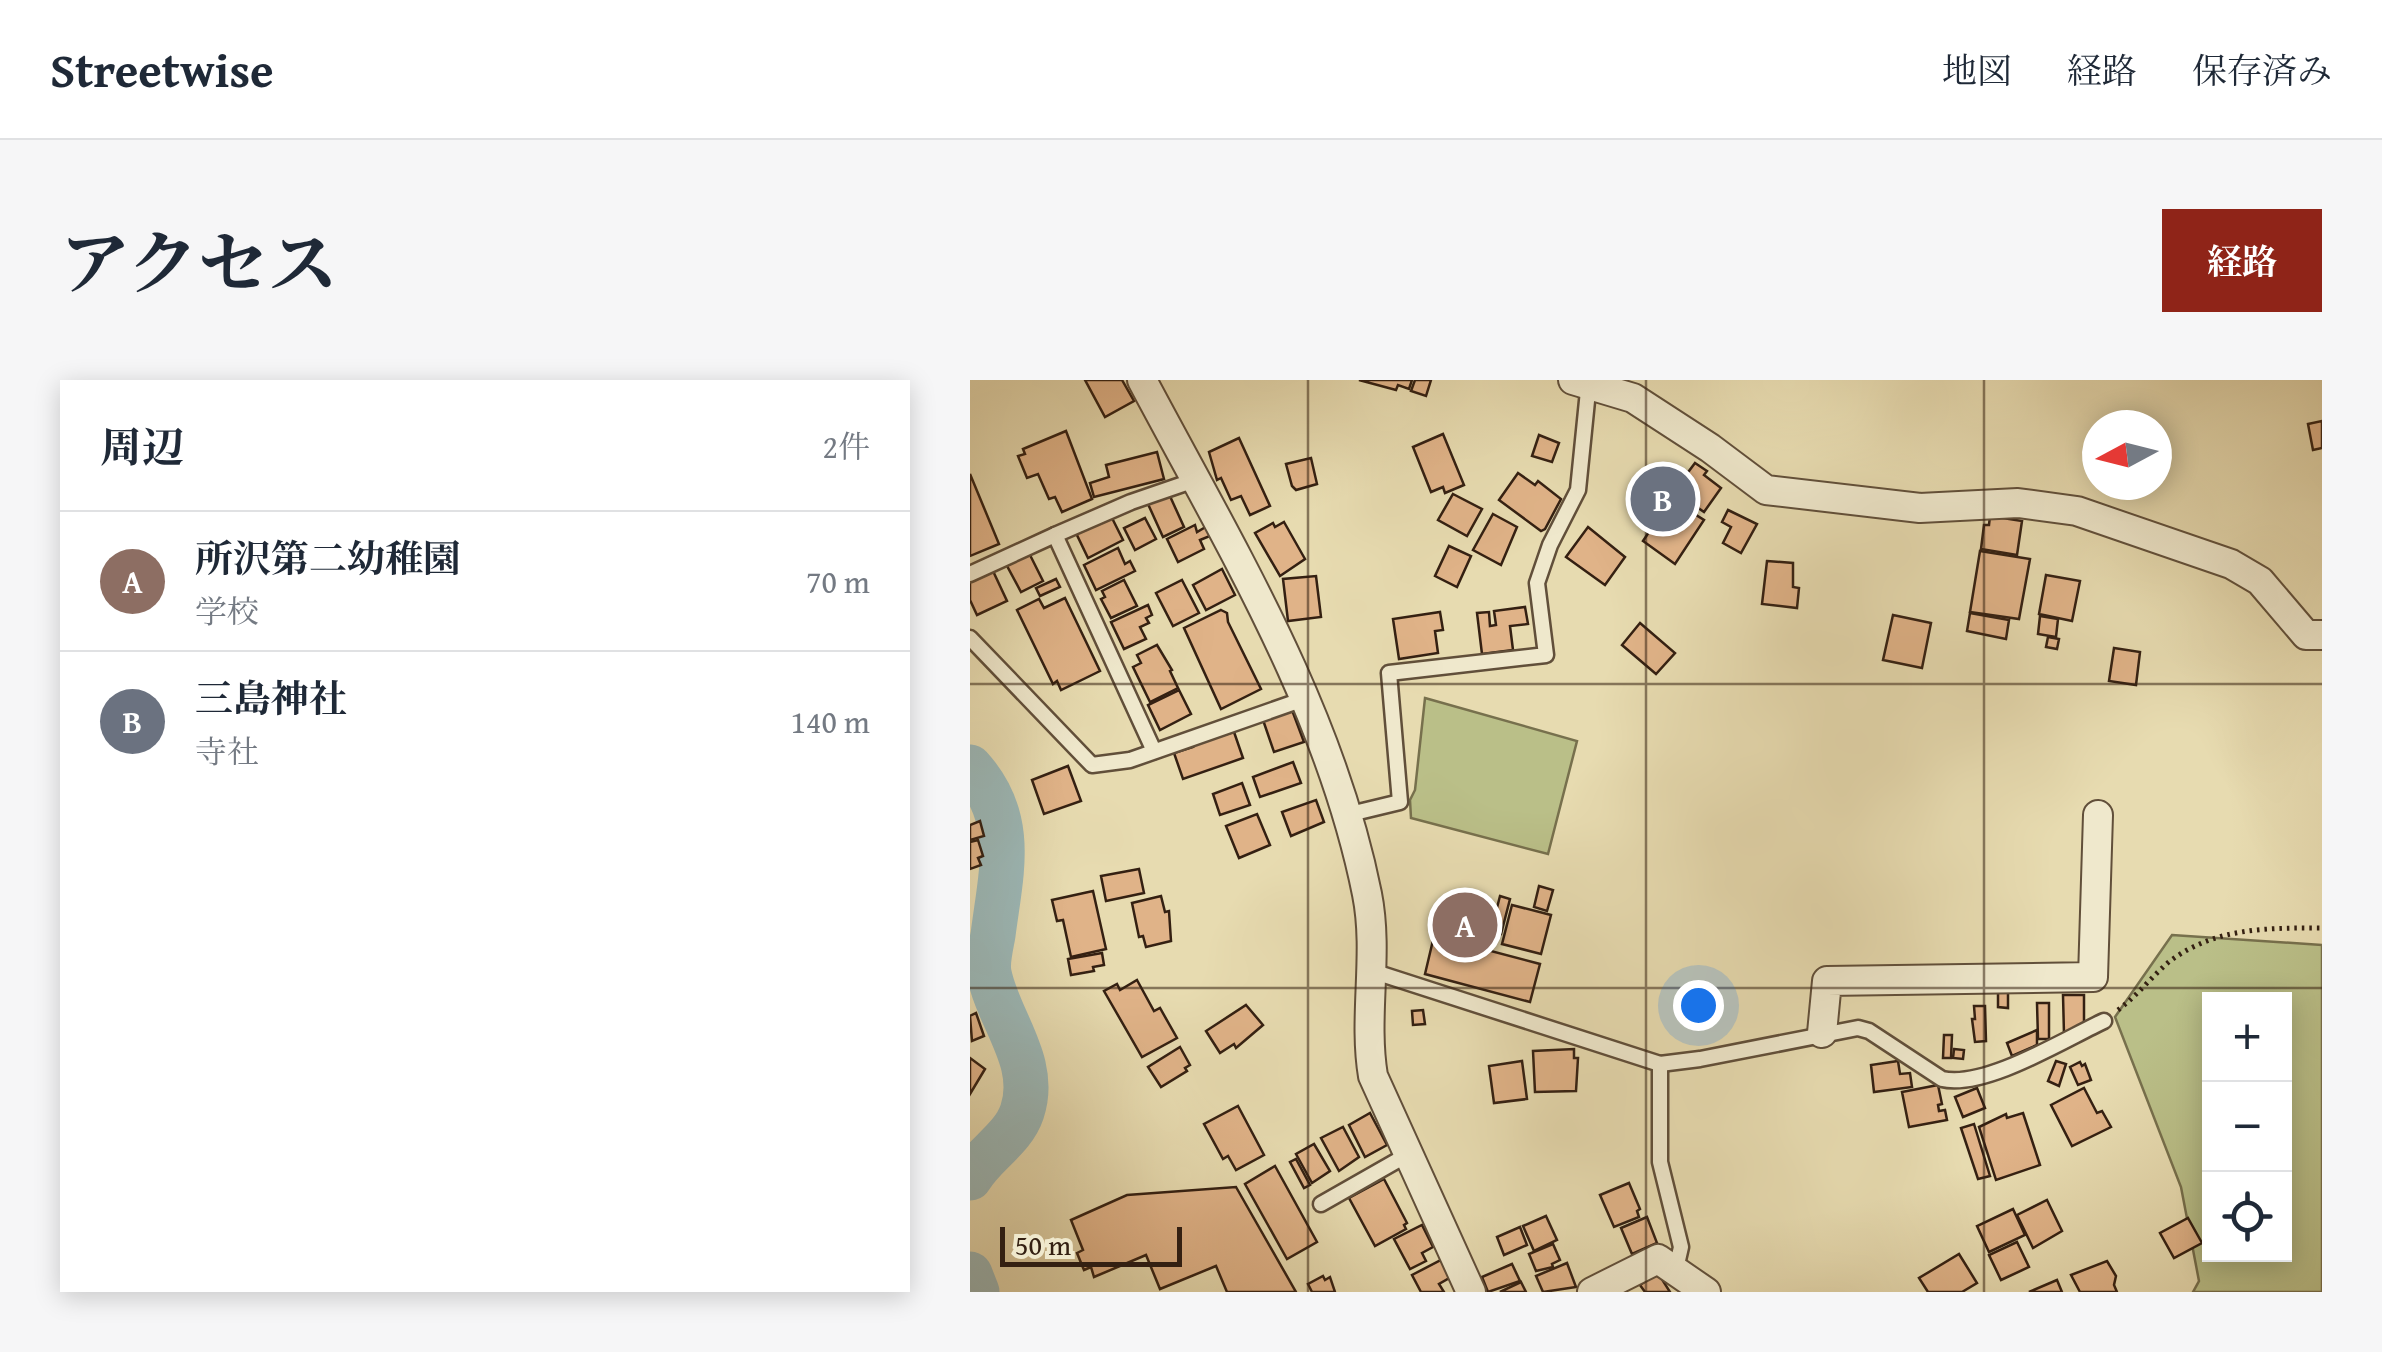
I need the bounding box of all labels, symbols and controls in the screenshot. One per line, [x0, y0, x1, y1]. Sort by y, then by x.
text: Streetwise [50, 34, 274, 105]
text: 地図 [1942, 45, 2012, 96]
text: 経路 [2067, 45, 2137, 96]
text: 保存済み [2192, 45, 2332, 96]
button: 経路 [2162, 209, 2322, 312]
text: アクセス [60, 211, 338, 314]
north arrow [2082, 410, 2172, 500]
text: 周辺 [100, 416, 184, 477]
text: 2件 [823, 423, 870, 470]
pin: B [1630, 462, 1696, 536]
text: 所沢第二幼稚園 [195, 530, 461, 586]
text: A [122, 558, 143, 605]
text: 70 m [806, 558, 870, 605]
text: 学校 [195, 588, 259, 635]
text: 三島神社 [195, 670, 347, 726]
text: B [123, 698, 142, 745]
text: 140 m [791, 698, 870, 745]
text: 寺社 [195, 728, 259, 775]
pin: A [1432, 888, 1498, 962]
your location [1673, 980, 1724, 1031]
map controls [2202, 992, 2292, 1262]
button: + [2202, 992, 2292, 1082]
button: − [2202, 1082, 2292, 1172]
button: locate [2202, 1172, 2292, 1262]
scale bar [1000, 1222, 1182, 1266]
text: 50 m [1015, 1224, 1071, 1265]

